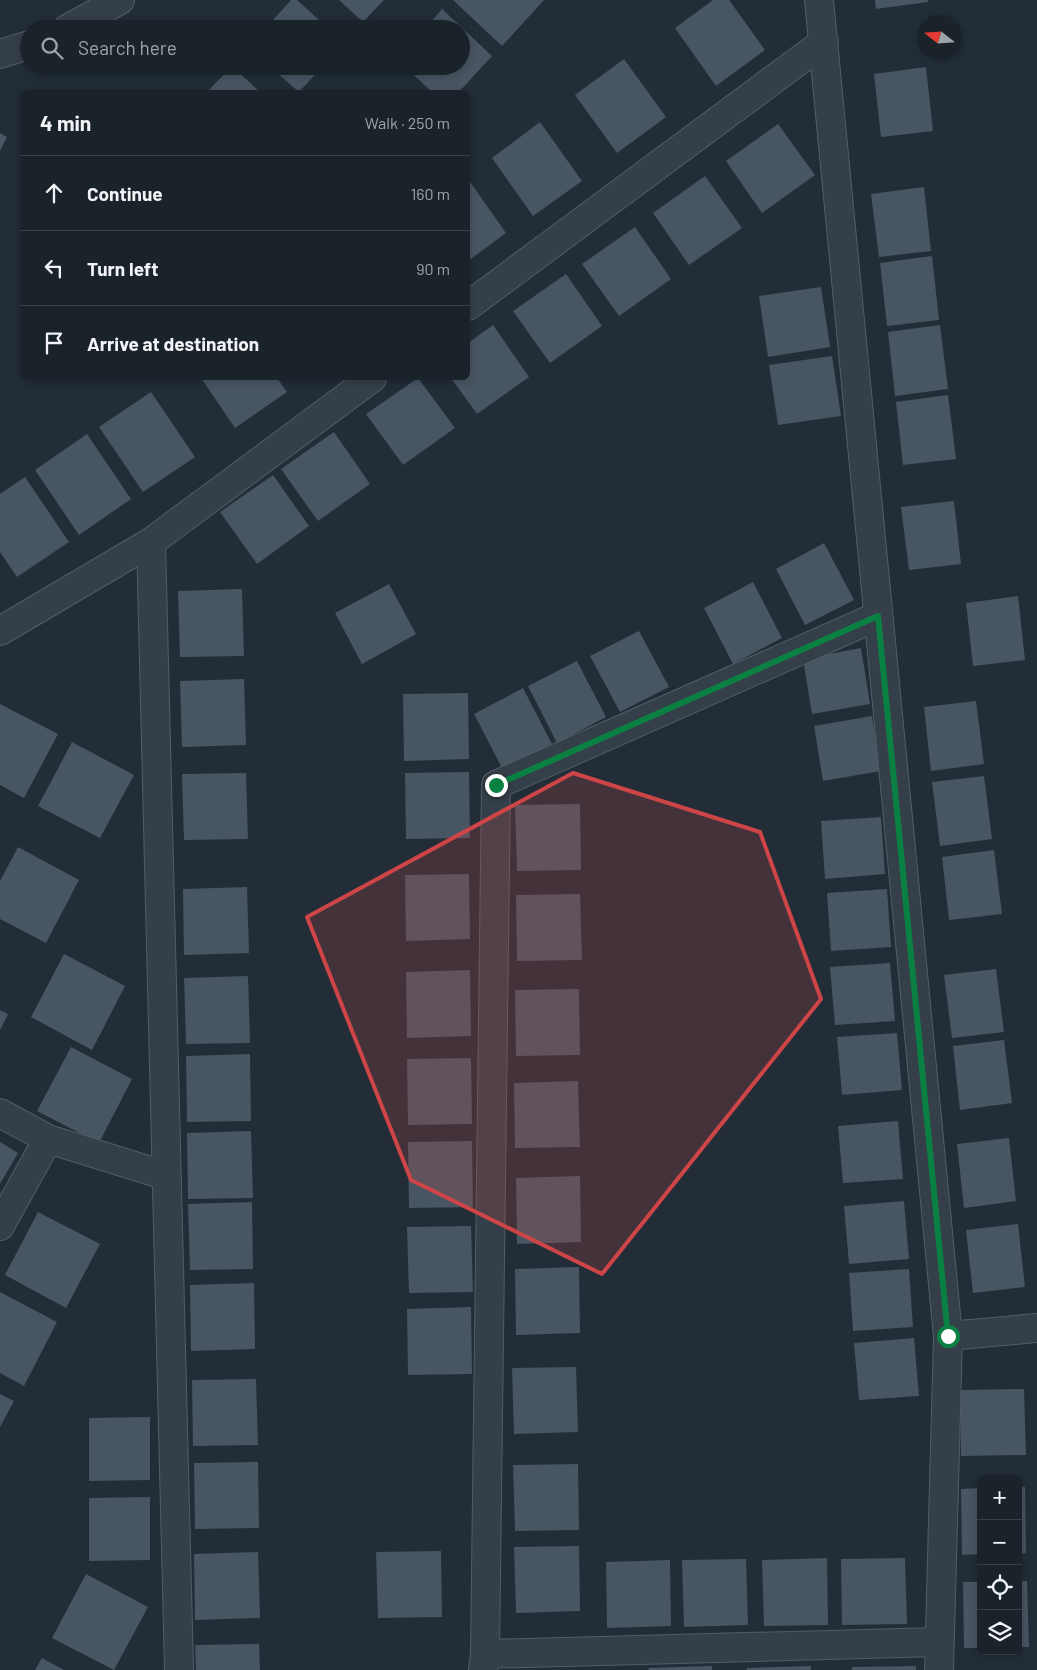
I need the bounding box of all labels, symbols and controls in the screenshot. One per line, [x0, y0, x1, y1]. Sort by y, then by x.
north arrow [917, 15, 962, 60]
search box [20, 20, 470, 75]
icon: search [38, 34, 66, 62]
text: Search here [78, 36, 177, 59]
text: 4 min [40, 110, 91, 135]
text: Walk · 250 m [365, 113, 450, 132]
icon: ahead [40, 179, 68, 207]
text: Continue [87, 182, 163, 205]
text: 160 m [411, 184, 450, 203]
icon: left [40, 254, 68, 282]
text: Turn left [87, 257, 158, 280]
text: 90 m [416, 259, 450, 278]
icon: arrive [40, 329, 68, 357]
text: Arrive at destination [87, 332, 259, 355]
route end [485, 774, 508, 797]
route start [937, 1325, 960, 1348]
map controls [977, 1475, 1022, 1655]
button: + [977, 1475, 1022, 1520]
button: − [977, 1520, 1022, 1565]
button: locate [977, 1565, 1022, 1610]
button: layers [977, 1610, 1022, 1655]

